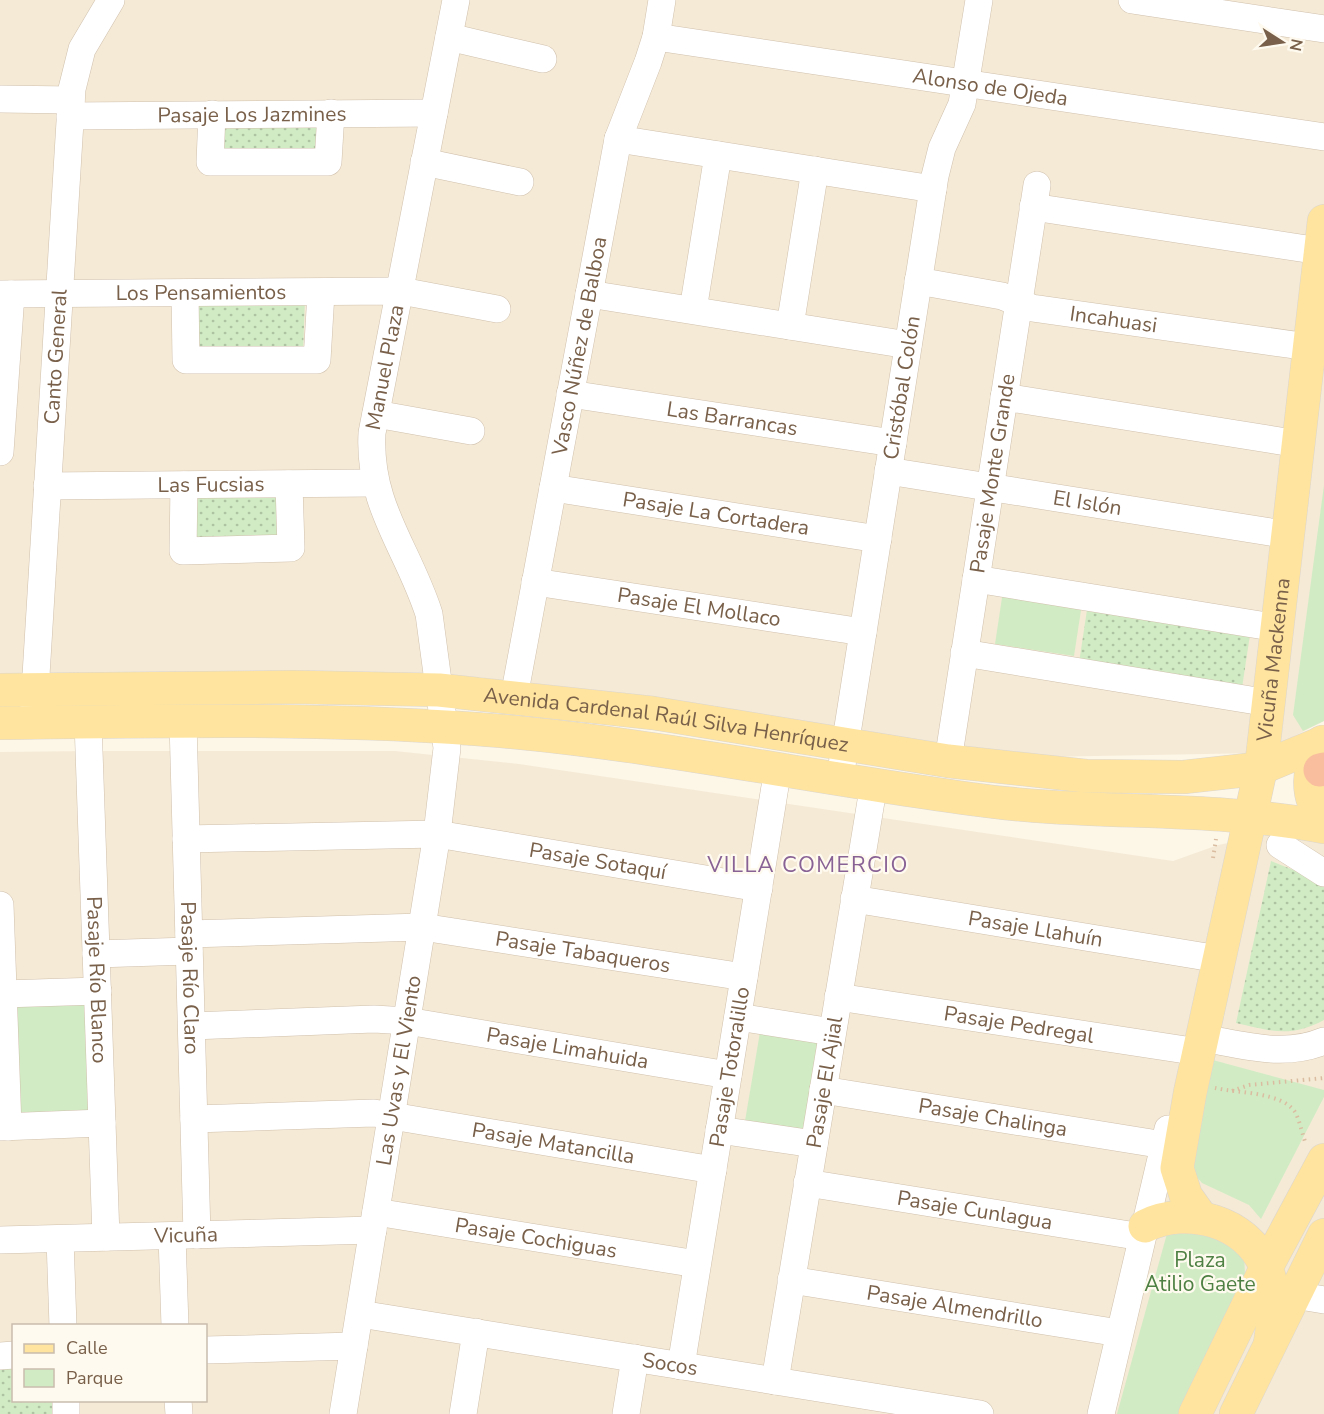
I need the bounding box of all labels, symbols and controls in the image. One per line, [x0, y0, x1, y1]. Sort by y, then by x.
north arrow [1252, 12, 1312, 72]
text: N [1284, 37, 1308, 53]
street label: Alonso de Ojeda [911, 62, 1070, 112]
street label: Pasaje Los Jazmines [157, 100, 347, 129]
street label: Vasco Núñez de Balboa [545, 234, 614, 459]
street label: Los Pensamientos [116, 278, 286, 307]
street label: Canto General [37, 287, 74, 425]
street label: Incahuasi [1068, 299, 1159, 339]
street label: Manuel Plaza [359, 302, 411, 432]
street label: Cristóbal Colón [876, 314, 927, 462]
street label: Pasaje Monte Grande [963, 372, 1022, 575]
street label: Las Barrancas [665, 395, 800, 442]
street label: Las Fucsias [157, 470, 265, 499]
street label: El Islón [1051, 484, 1124, 522]
street label: Pasaje La Cortadera [621, 485, 811, 542]
street label: Vicuña Mackenna [1250, 576, 1297, 744]
street label: Pasaje El Mollaco [615, 581, 783, 633]
street label: Avenida Cardenal Raúl Silva Henríquez [482, 681, 851, 759]
street label: Pasaje Sotaquí [527, 836, 670, 886]
district label: VILLA COMERCIO [706, 850, 909, 880]
street label: Pasaje Río Blanco [80, 896, 114, 1064]
street label: Pasaje Río Claro [174, 901, 206, 1055]
street label: Pasaje Llahuín [966, 904, 1105, 954]
street label: Pasaje Tabaqueros [493, 925, 672, 979]
street label: Las Uvas y El Viento [369, 973, 428, 1168]
street label: Pasaje Totoralillo [703, 985, 756, 1149]
street label: Pasaje Pedregal [942, 999, 1097, 1050]
street label: Pasaje El Ajial [800, 1013, 849, 1150]
street label: Pasaje Limahuida [484, 1021, 651, 1075]
street label: Pasaje Chalinga [916, 1092, 1069, 1143]
street label: Pasaje Matancilla [470, 1116, 637, 1171]
street label: Pasaje Cunlagua [895, 1184, 1055, 1236]
street label: Pasaje Cochiguas [453, 1211, 619, 1265]
street label: Vicuña [153, 1220, 218, 1250]
park label: Plaza Atilio Gaete [1144, 1246, 1256, 1298]
street label: Pasaje Almendrillo [865, 1278, 1045, 1335]
legend [12, 1324, 207, 1402]
text: Calle [66, 1336, 108, 1360]
street label: Socos [640, 1346, 700, 1382]
text: Parque [66, 1366, 123, 1390]

